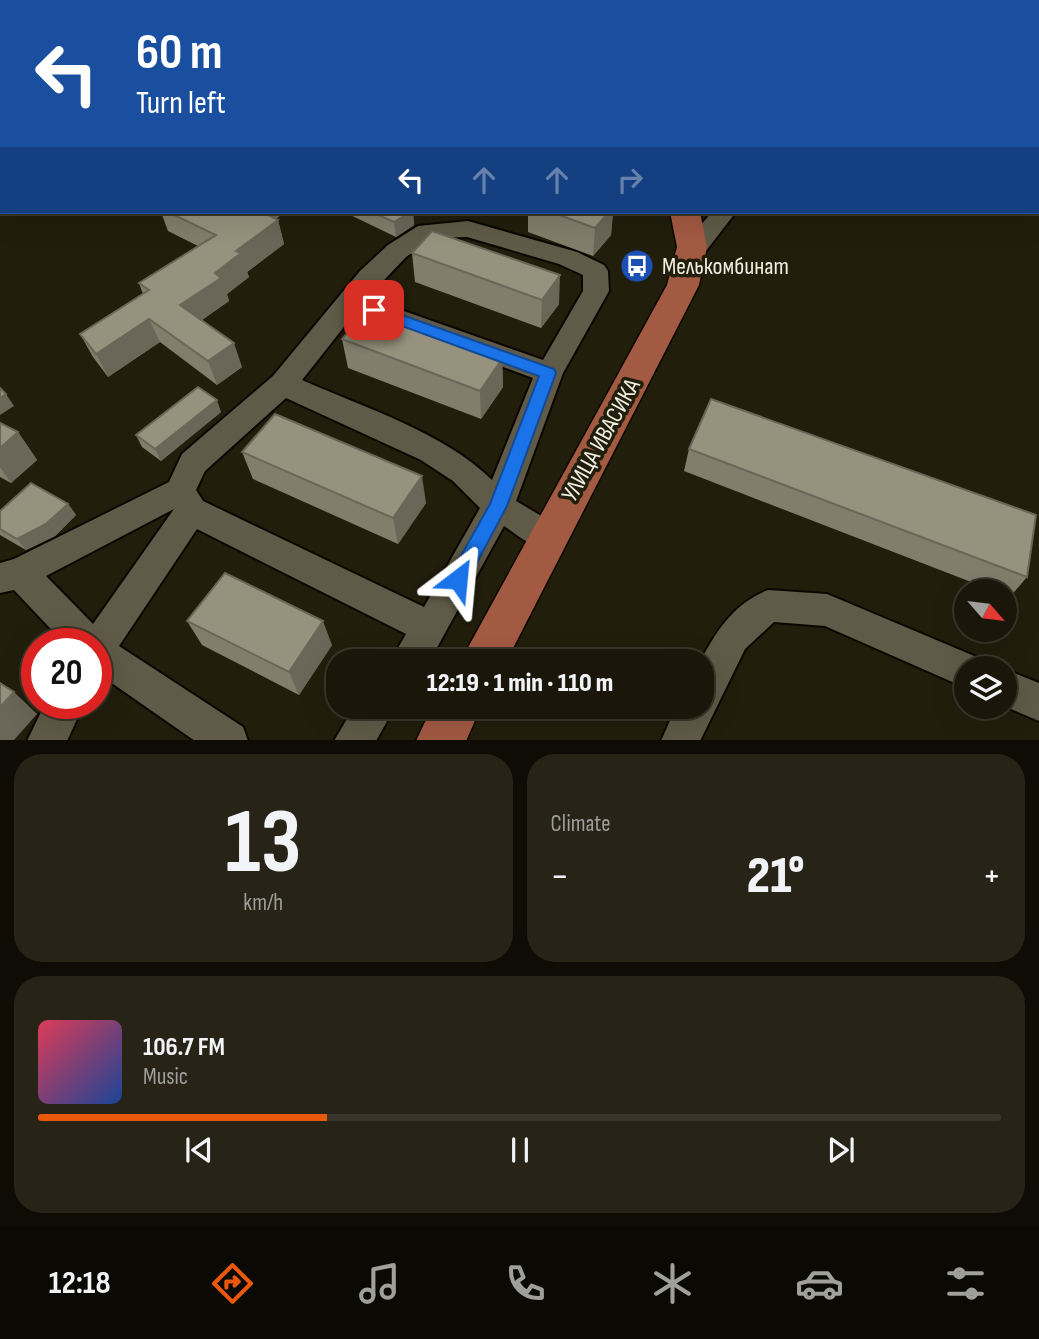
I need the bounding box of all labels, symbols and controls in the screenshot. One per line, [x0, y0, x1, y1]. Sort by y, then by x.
text: 60 m [136, 24, 223, 83]
icon: left [21, 28, 112, 119]
text: Turn left [136, 84, 226, 123]
icon: left [392, 161, 430, 199]
icon: ahead [465, 161, 503, 199]
icon: ahead [538, 161, 576, 199]
icon: right [611, 161, 649, 199]
bus stop icon: Мелькомбинат [618, 247, 656, 285]
place label: Мелькомбинат [662, 252, 789, 281]
pin [344, 280, 404, 340]
icon: arrive [355, 291, 393, 329]
street label: УЛИЦА ИВАСИКА [555, 373, 647, 506]
position arrow [421, 542, 495, 616]
north arrow [954, 579, 1017, 642]
map controls [954, 579, 1017, 719]
speed limit sign: 20 [21, 628, 112, 719]
button: layers [954, 656, 1017, 719]
text: 12:19 · 1 min · 110 m [427, 668, 613, 699]
text: 13 [225, 789, 301, 898]
text: Climate [551, 810, 610, 838]
text: 21° [747, 845, 805, 908]
text: − [551, 854, 569, 899]
text: + [982, 854, 1001, 899]
text: km/h [243, 889, 283, 917]
text: 106.7 FM [143, 1032, 225, 1063]
text: Music [143, 1063, 188, 1091]
icon: previous [180, 1131, 218, 1169]
icon: pause [501, 1131, 539, 1169]
icon: next [822, 1131, 860, 1169]
icon: directions [208, 1259, 257, 1308]
icon: music [355, 1259, 404, 1308]
icon: phone [501, 1259, 550, 1308]
icon: climate [648, 1259, 697, 1308]
icon: car [795, 1259, 844, 1308]
icon: filters [941, 1259, 990, 1308]
text: 12:18 [49, 1264, 111, 1303]

